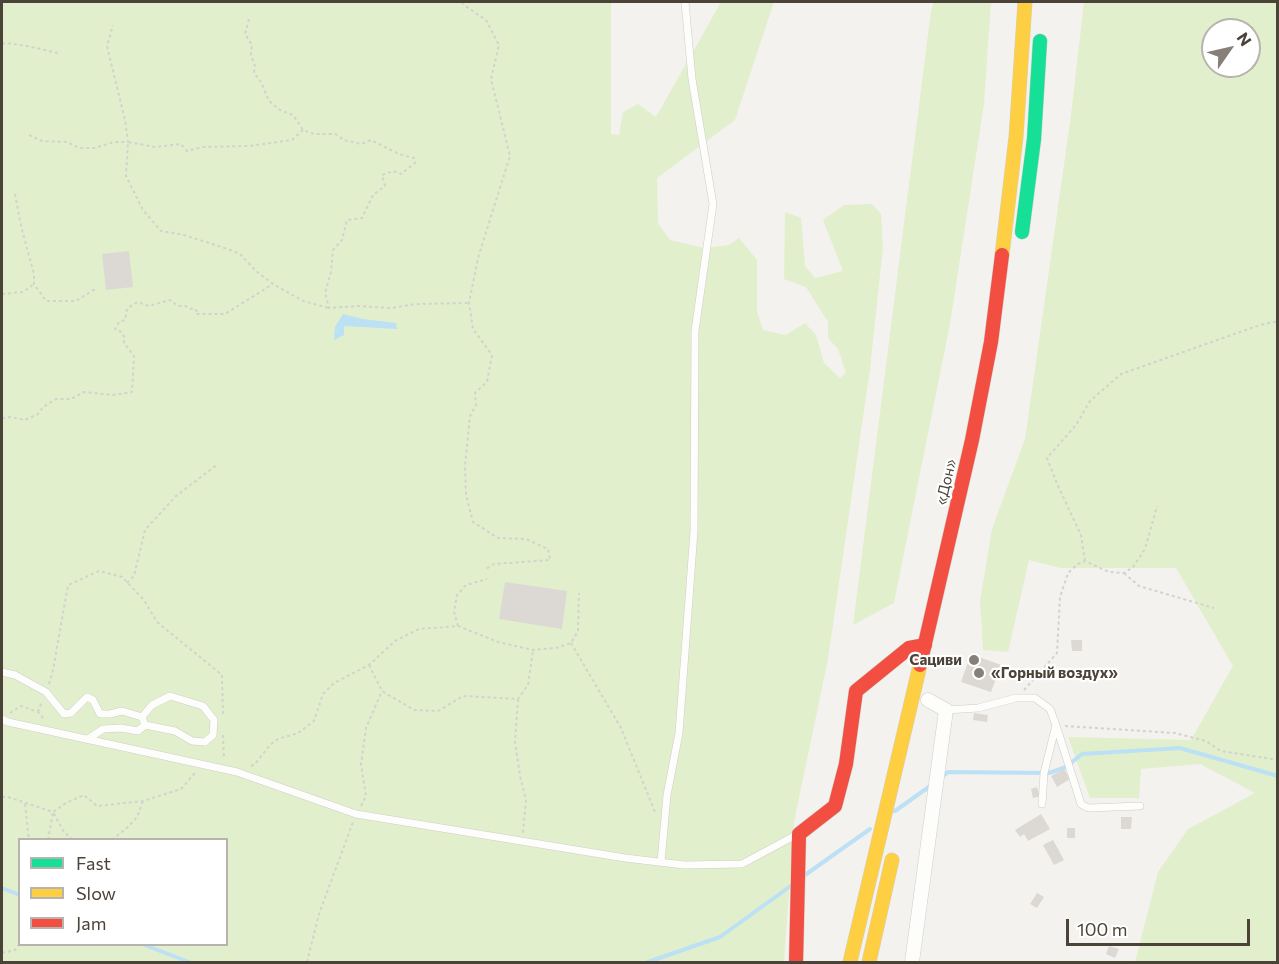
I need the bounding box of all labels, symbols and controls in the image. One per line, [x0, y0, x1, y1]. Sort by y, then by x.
north arrow [1201, 18, 1261, 78]
text: N [1233, 28, 1256, 49]
street label: «Дон» [932, 457, 960, 507]
place label: Сациви [909, 651, 962, 669]
marker: Сациви [967, 653, 981, 667]
place label: «Горный воздух» [991, 664, 1118, 682]
marker: «Горный воздух» [972, 666, 986, 680]
legend [18, 838, 228, 946]
text: Fast [76, 852, 111, 874]
text: Slow [76, 882, 116, 904]
scale bar [1069, 907, 1254, 945]
text: Jam [76, 912, 106, 934]
text: 100 m [1077, 918, 1127, 940]

